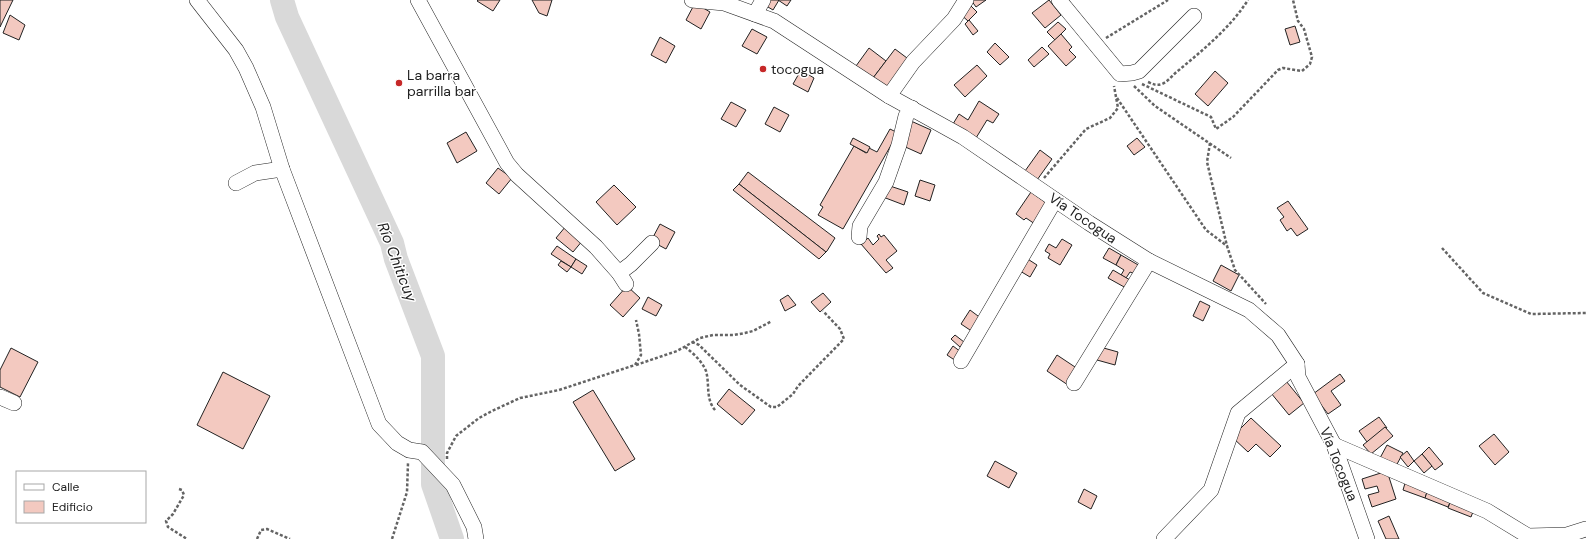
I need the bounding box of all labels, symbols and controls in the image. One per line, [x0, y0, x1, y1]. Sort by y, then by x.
place label: tocogua [771, 60, 824, 78]
marker: tocogua [758, 64, 768, 74]
place label: La barra parrilla bar [407, 66, 476, 100]
marker: La barra parrilla bar [394, 78, 404, 88]
street label: Vía Tocogua [1046, 189, 1120, 247]
water label: Río Chiticuy [373, 219, 422, 305]
street label: Vía Tocogua [1316, 424, 1362, 504]
legend [16, 471, 146, 523]
text: Calle [52, 479, 79, 495]
text: Edificio [52, 499, 93, 515]

